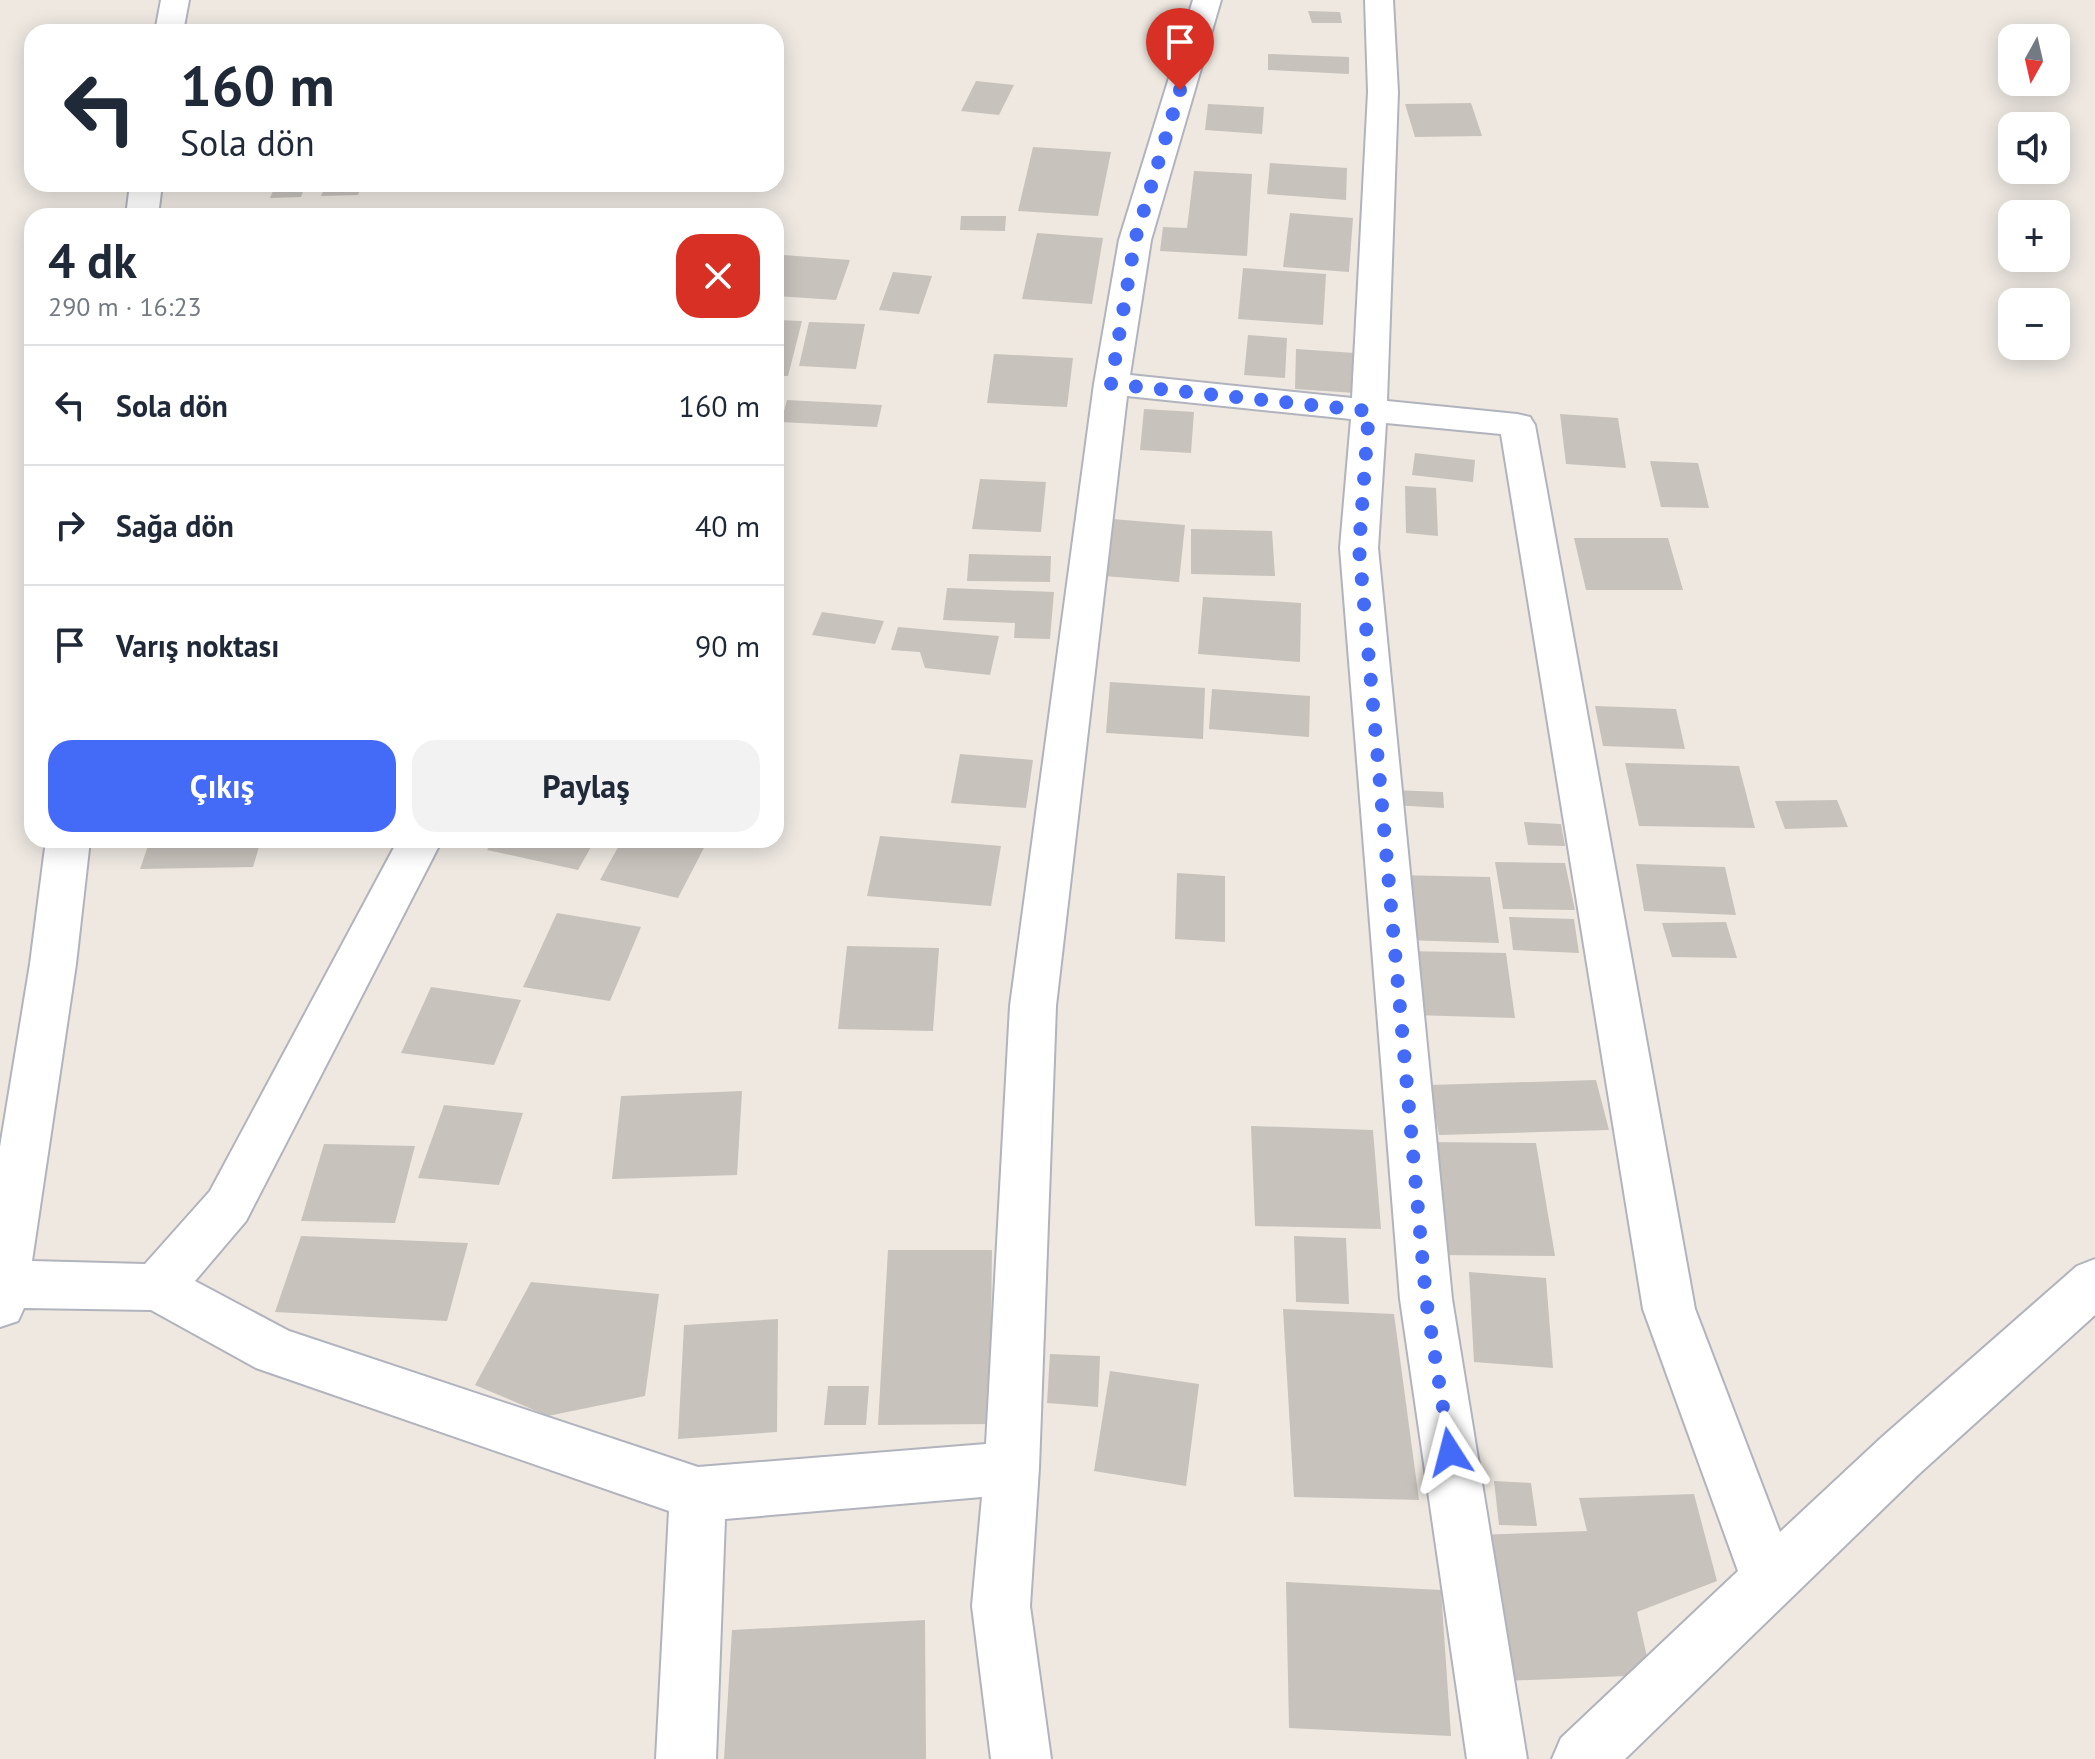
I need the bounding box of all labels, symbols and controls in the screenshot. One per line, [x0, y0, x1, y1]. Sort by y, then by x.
pin [1146, 8, 1214, 90]
icon: arrive [1158, 20, 1202, 64]
north arrow [1998, 24, 2070, 96]
map controls [1998, 24, 2070, 360]
text: 160 m [180, 49, 335, 121]
icon: left [48, 56, 152, 160]
button: sound [1998, 112, 2070, 184]
text: Sola dön [180, 119, 315, 166]
button: + [1998, 200, 2070, 272]
text: 4 dk [48, 229, 137, 291]
button: close [676, 234, 760, 318]
button: − [1998, 288, 2070, 360]
text: 290 m · 16:23 [48, 290, 202, 323]
icon: left [48, 383, 92, 427]
text: Sola dön [116, 386, 228, 425]
text: 160 m [679, 386, 760, 425]
icon: right [48, 503, 92, 547]
text: Sağa dön [116, 506, 234, 545]
text: 40 m [695, 506, 760, 545]
icon: arrive [48, 623, 92, 667]
text: Varış noktası [116, 626, 279, 665]
text: 90 m [695, 626, 760, 665]
button: Çıkış [48, 740, 396, 832]
button: Paylaş [412, 740, 760, 832]
position arrow [1408, 1410, 1492, 1494]

